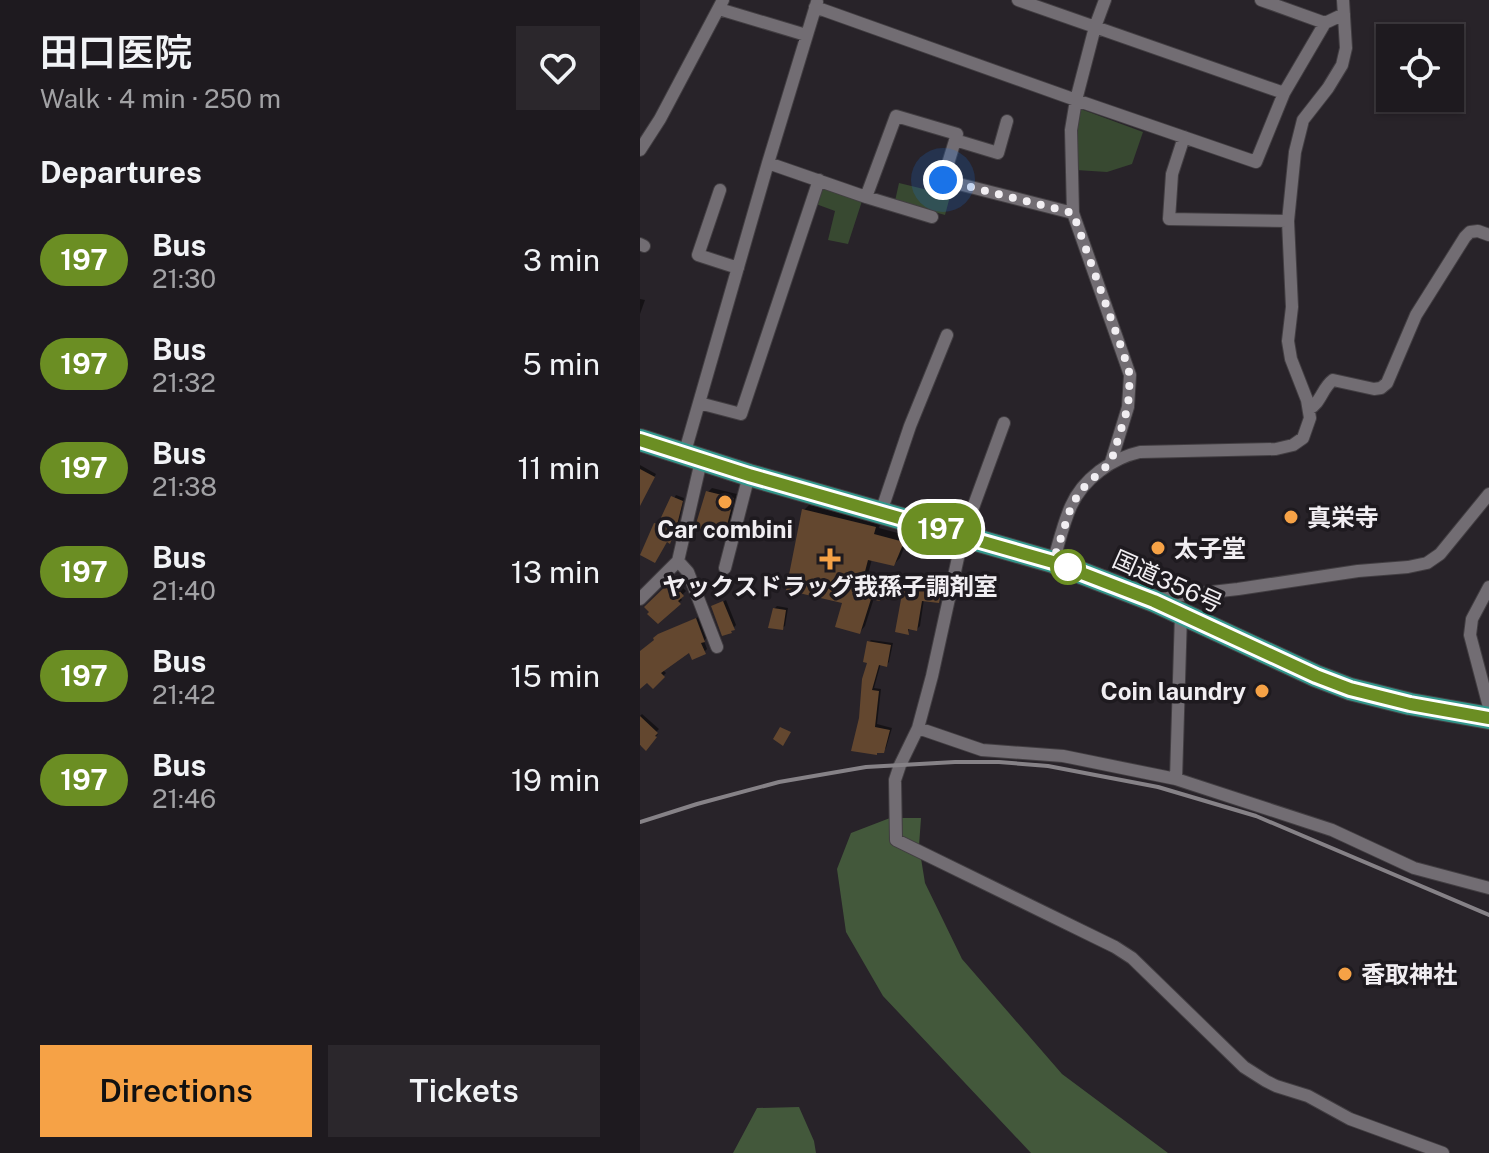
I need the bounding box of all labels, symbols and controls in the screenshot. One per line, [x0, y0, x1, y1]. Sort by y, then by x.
map controls [1376, 24, 1464, 112]
button: locate [1376, 24, 1464, 112]
button: heart [516, 26, 600, 110]
text: 田口医院 [40, 30, 192, 75]
text: Walk · 4 min · 250 m [40, 83, 281, 114]
text: Departures [40, 154, 202, 190]
your location [923, 160, 963, 200]
text: Bus [152, 227, 206, 263]
text: 3 min [523, 242, 600, 278]
text: 197 [60, 243, 108, 276]
text: 21:30 [152, 263, 216, 294]
text: Bus [152, 331, 206, 367]
text: 5 min [523, 346, 600, 382]
text: 197 [60, 347, 108, 380]
text: 21:32 [152, 367, 216, 398]
text: Bus [152, 435, 206, 471]
text: 11 min [517, 450, 600, 486]
text: 197 [60, 451, 108, 484]
text: 21:38 [152, 471, 217, 502]
marker: Car combini [716, 493, 734, 511]
line badge: 197 [895, 503, 987, 555]
place label: 真栄寺 [1307, 503, 1379, 531]
marker: 真栄寺 [1282, 508, 1300, 526]
text: 197 [917, 512, 965, 545]
place label: Car combini [657, 515, 793, 543]
place label: 太子堂 [1174, 534, 1246, 562]
text: Bus [152, 539, 206, 575]
marker: 太子堂 [1149, 539, 1167, 557]
street label: 国道356号 [1109, 544, 1227, 618]
marker: ヤックスドラッグ我孫子調剤室 [821, 550, 839, 568]
unlabelled marker [1051, 550, 1085, 584]
text: 13 min [511, 554, 600, 590]
text: 197 [60, 555, 108, 588]
place label: ヤックスドラッグ我孫子調剤室 [662, 572, 998, 600]
text: 21:40 [152, 575, 216, 606]
text: Bus [152, 643, 206, 679]
text: 15 min [510, 658, 600, 694]
text: 197 [60, 659, 108, 692]
place label: Coin laundry [1100, 677, 1246, 705]
text: 21:42 [152, 679, 216, 710]
marker: Coin laundry [1253, 682, 1271, 700]
text: Bus [152, 747, 206, 783]
text: 19 min [511, 762, 600, 798]
text: 197 [60, 763, 108, 796]
text: 21:46 [152, 783, 216, 814]
place label: 香取神社 [1361, 960, 1457, 988]
marker: 香取神社 [1336, 965, 1354, 983]
button: Directions [40, 1045, 312, 1137]
button: Tickets [328, 1045, 600, 1137]

